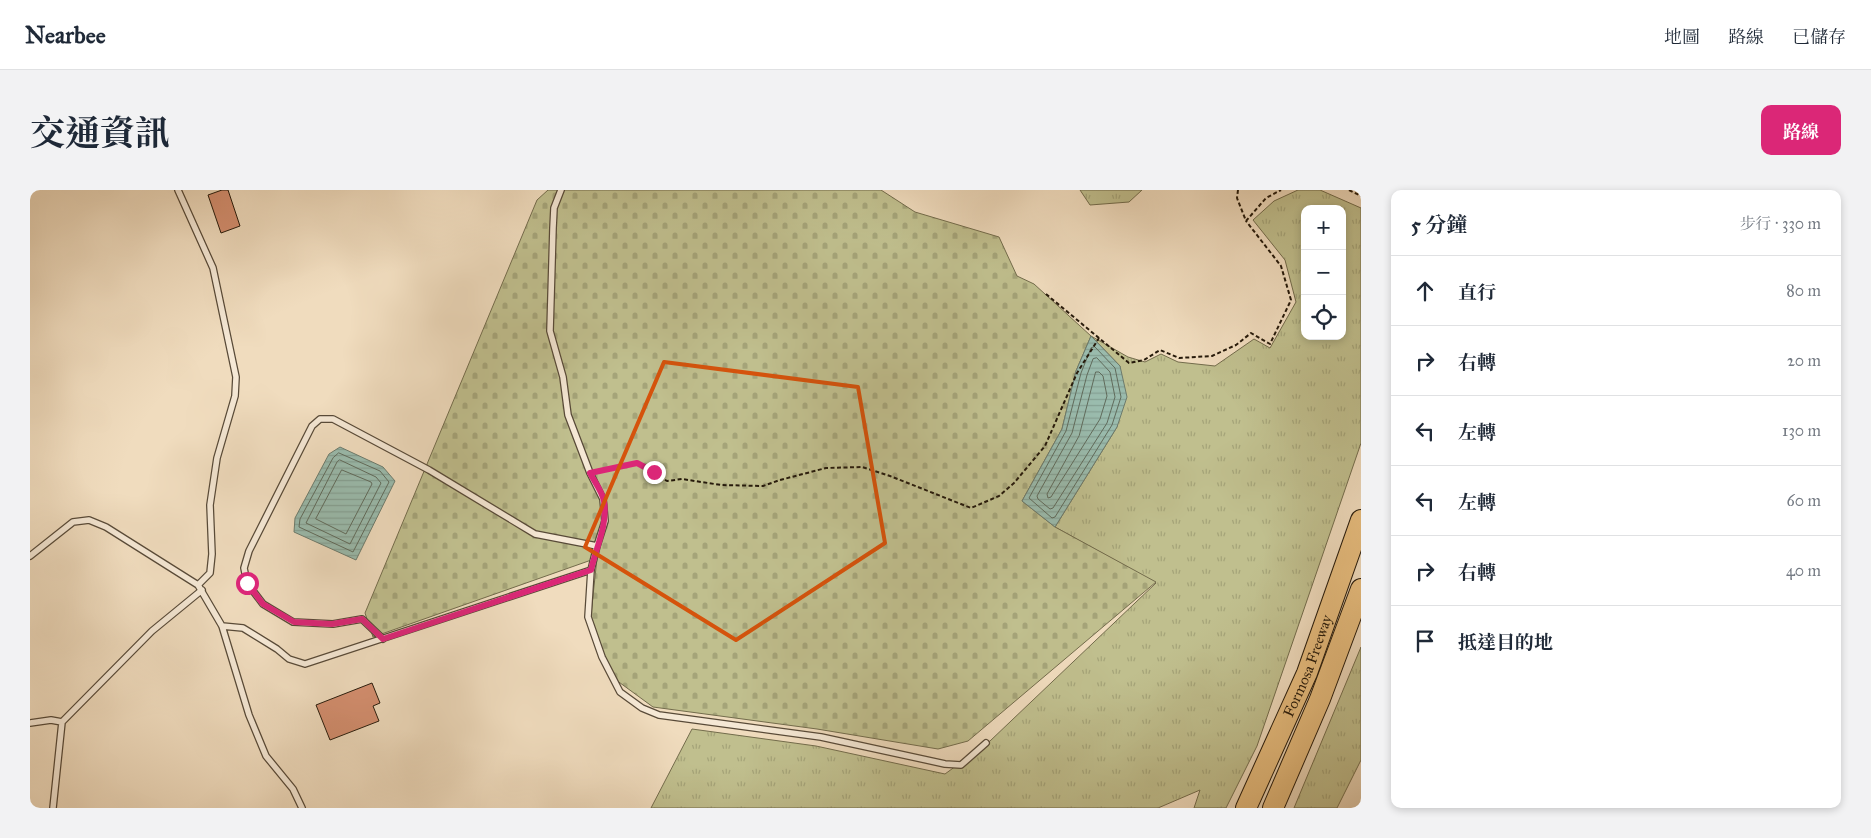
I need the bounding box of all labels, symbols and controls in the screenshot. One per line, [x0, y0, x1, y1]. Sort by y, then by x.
text: Nearbee [25, 20, 106, 50]
text: 地圖 [1664, 26, 1700, 48]
text: 路線 [1728, 26, 1764, 48]
text: 已儲存 [1792, 26, 1846, 48]
button: 路線 [1761, 105, 1841, 155]
text: 交通資訊 [30, 112, 170, 155]
map controls [1301, 205, 1346, 340]
button: + [1301, 205, 1346, 250]
text: 5 分鐘 [1411, 212, 1467, 238]
text: 步行 · 330 m [1740, 214, 1821, 233]
button: − [1301, 250, 1346, 295]
icon: ahead [1411, 277, 1439, 305]
text: 直行 [1458, 281, 1496, 304]
text: 80 m [1786, 281, 1821, 300]
button: locate [1301, 295, 1346, 340]
icon: right [1411, 347, 1439, 375]
text: 右轉 [1458, 351, 1496, 374]
text: 20 m [1787, 351, 1821, 370]
icon: left [1411, 417, 1439, 445]
text: 左轉 [1458, 421, 1496, 444]
text: 130 m [1782, 421, 1821, 440]
route end [643, 461, 666, 484]
icon: left [1411, 487, 1439, 515]
text: 左轉 [1458, 491, 1496, 514]
text: 60 m [1787, 491, 1821, 510]
icon: right [1411, 557, 1439, 585]
text: 右轉 [1458, 561, 1496, 584]
text: 40 m [1786, 561, 1821, 580]
route start [236, 572, 259, 595]
street label: Formosa Freeway [1279, 611, 1336, 720]
icon: arrive [1411, 627, 1439, 655]
text: 抵達目的地 [1458, 631, 1553, 654]

